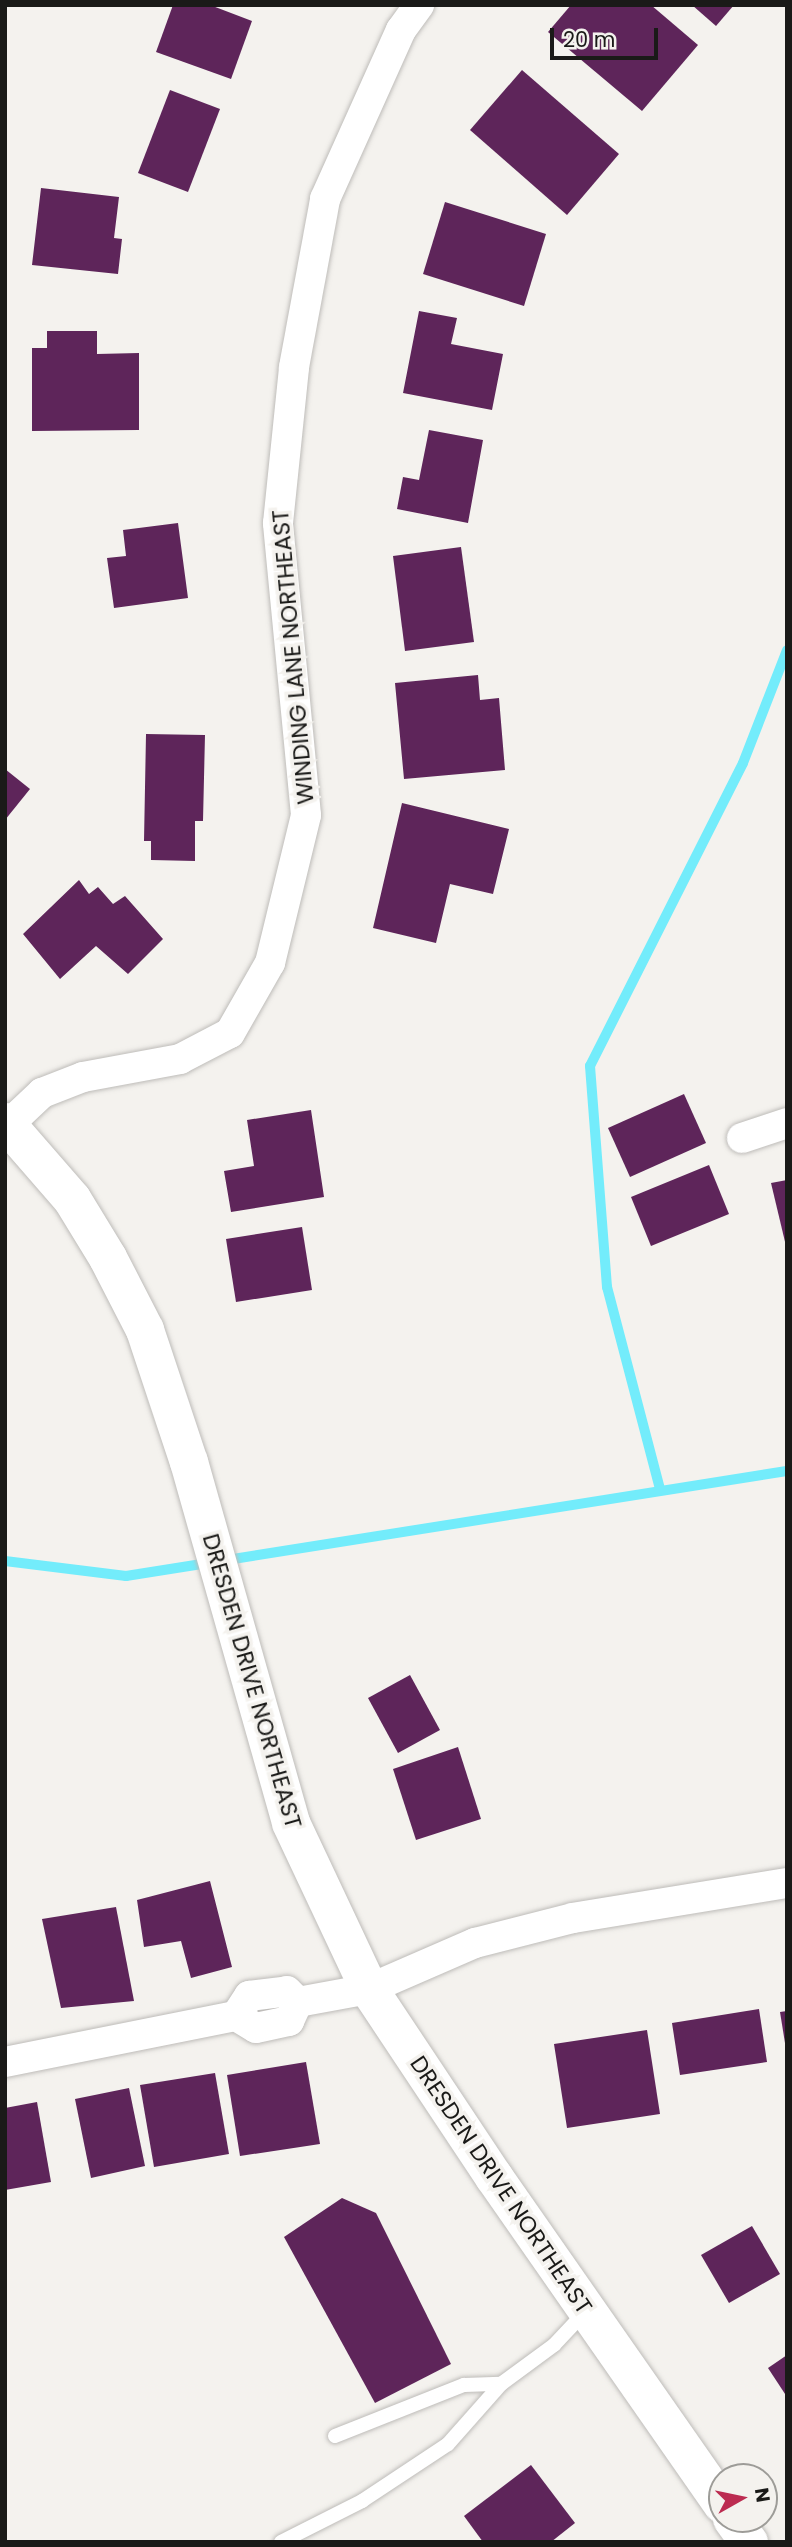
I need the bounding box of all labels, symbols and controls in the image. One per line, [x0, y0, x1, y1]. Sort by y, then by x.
scale bar [554, 14, 662, 58]
text: 20 m [563, 25, 616, 54]
street label: WINDING LANE NORTHEAST [266, 508, 320, 806]
street label: DRESDEN DRIVE NORTHEAST [197, 1531, 307, 1831]
street label: DRESDEN DRIVE NORTHEAST [404, 2051, 598, 2319]
north arrow [708, 2463, 778, 2533]
text: N [748, 2486, 777, 2504]

